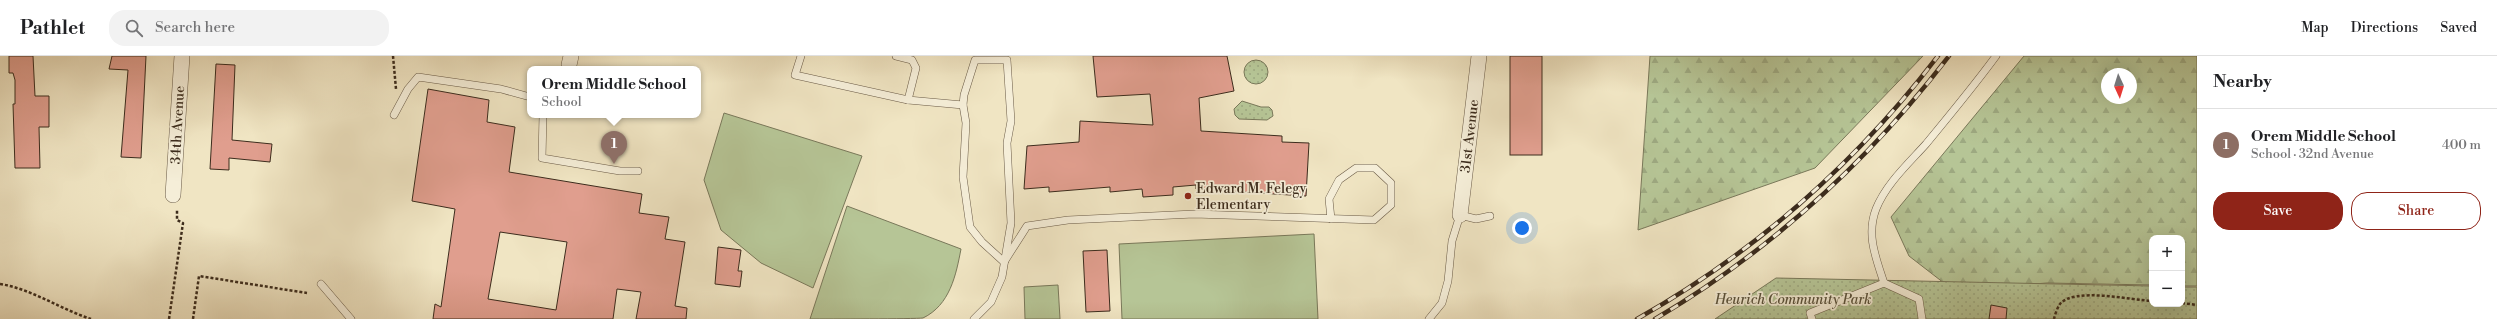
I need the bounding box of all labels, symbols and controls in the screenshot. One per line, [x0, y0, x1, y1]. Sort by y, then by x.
search box [109, 10, 389, 46]
text: Pathlet [20, 16, 85, 40]
icon: search [123, 17, 145, 39]
text: Search here [155, 18, 235, 37]
text: Map [2301, 19, 2329, 37]
text: Directions [2351, 19, 2418, 37]
text: Saved [2440, 19, 2477, 37]
popup [527, 66, 701, 118]
north arrow [2101, 68, 2137, 104]
text: Nearby [2213, 71, 2272, 93]
text: Orem Middle School [541, 75, 687, 94]
street label: 34th Avenue [167, 85, 189, 165]
text: School [541, 94, 582, 110]
street label: 31st Avenue [1457, 98, 1483, 174]
text: Orem Middle School [2251, 127, 2396, 146]
pin: 1 [601, 131, 627, 164]
text: 1 [2223, 137, 2229, 153]
text: 400 m [2442, 137, 2481, 153]
text: School · 32nd Avenue [2251, 146, 2374, 162]
place label: Edward M. Felegy Elementary [1196, 180, 1307, 214]
marker: Edward M. Felegy Elementary [1183, 191, 1193, 201]
button: Save [2213, 192, 2343, 230]
button: Share [2351, 192, 2481, 230]
your location [1512, 218, 1532, 238]
map controls [2149, 235, 2185, 307]
button: + [2149, 235, 2185, 271]
button: − [2149, 271, 2185, 307]
park label: Heurich Community Park [1714, 291, 1871, 309]

